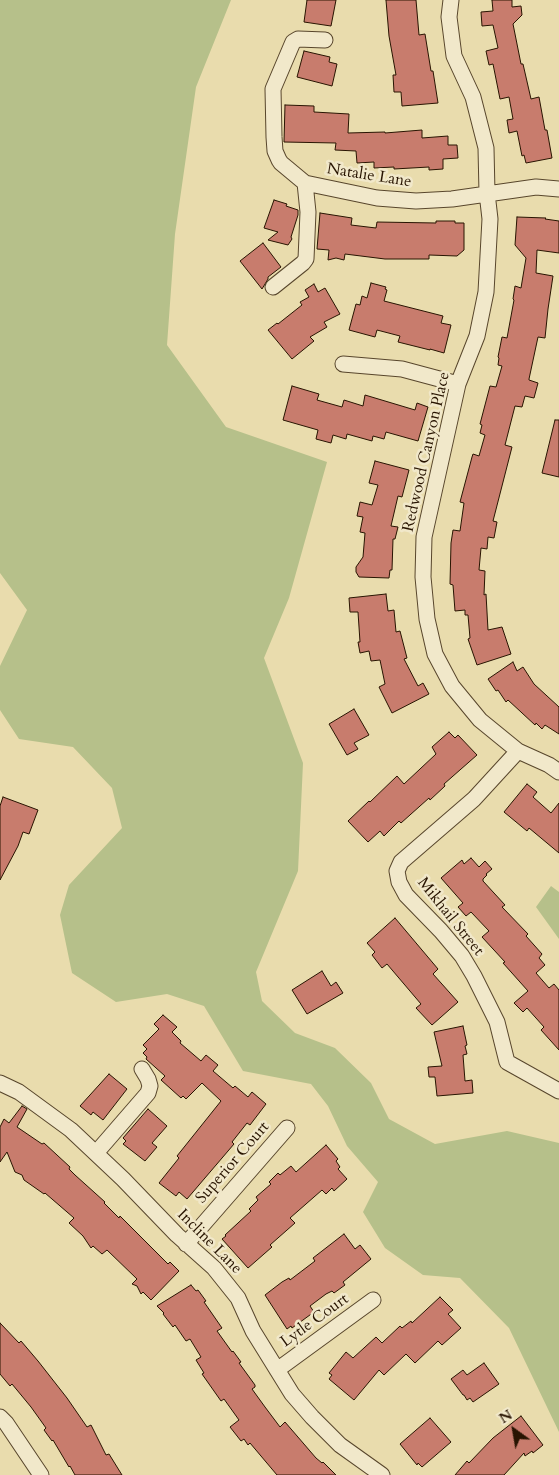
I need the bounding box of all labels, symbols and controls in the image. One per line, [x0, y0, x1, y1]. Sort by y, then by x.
street label: Natalie Lane [325, 160, 413, 192]
street label: Redwood Canyon Place [399, 370, 455, 534]
street label: Mikhail Street [413, 874, 487, 960]
street label: Superior Court [192, 1118, 274, 1208]
street label: Incline Lane [173, 1206, 245, 1278]
street label: Lytle Court [277, 1290, 353, 1352]
north arrow [489, 1405, 539, 1455]
text: N [496, 1406, 516, 1428]

